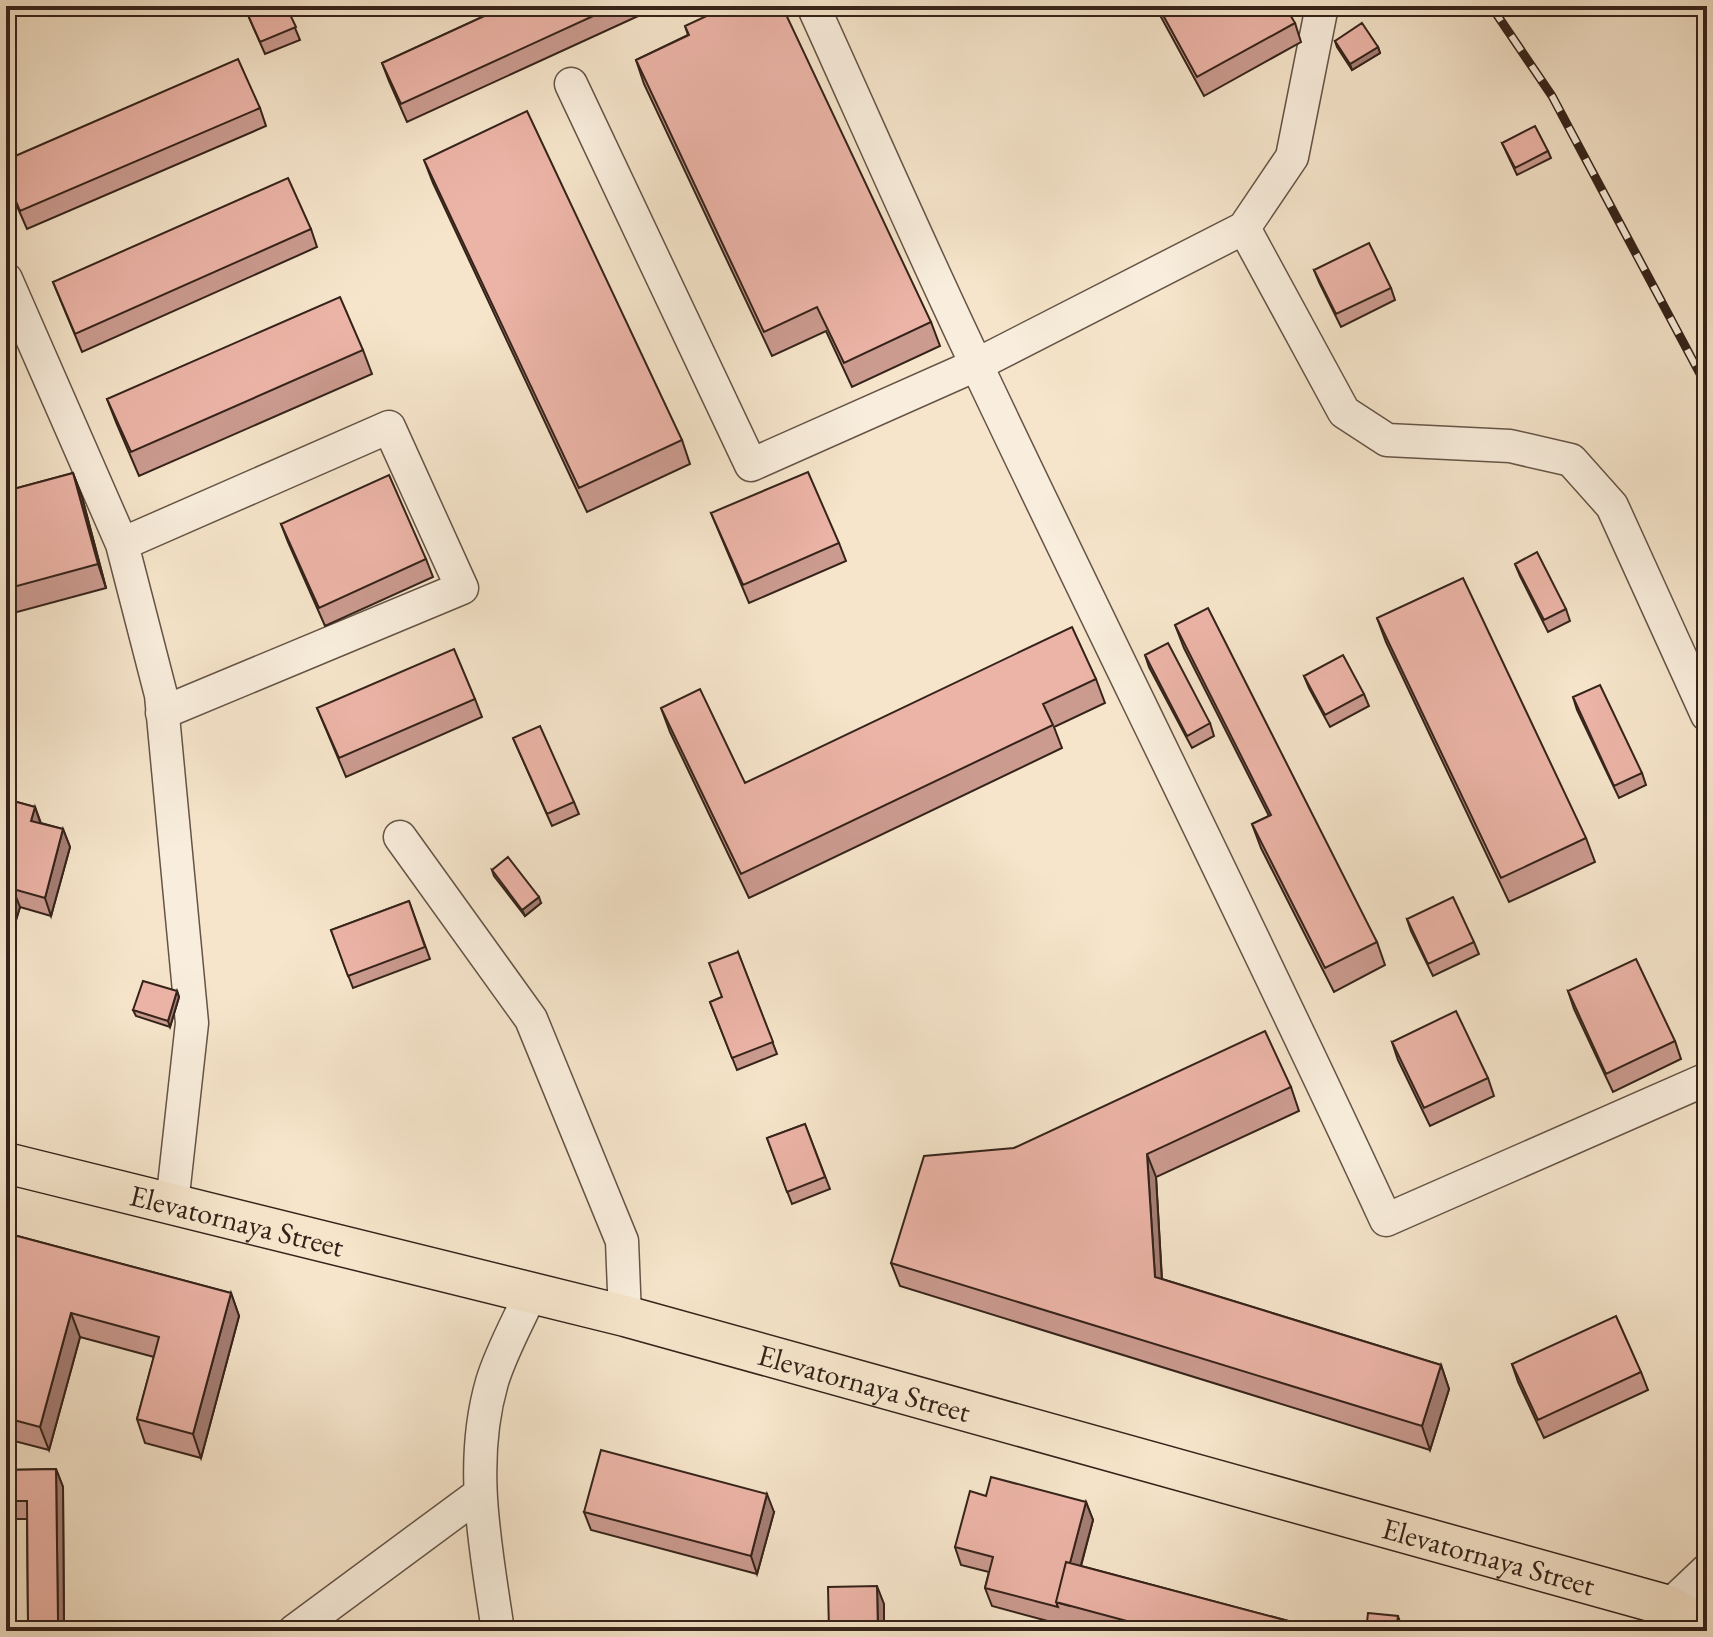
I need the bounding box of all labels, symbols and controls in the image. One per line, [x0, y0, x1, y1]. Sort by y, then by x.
street label: Elevatornaya Street [126, 1175, 349, 1265]
street label: Elevatornaya Street [754, 1334, 976, 1431]
street label: Elevatornaya Street [1378, 1508, 1600, 1604]

